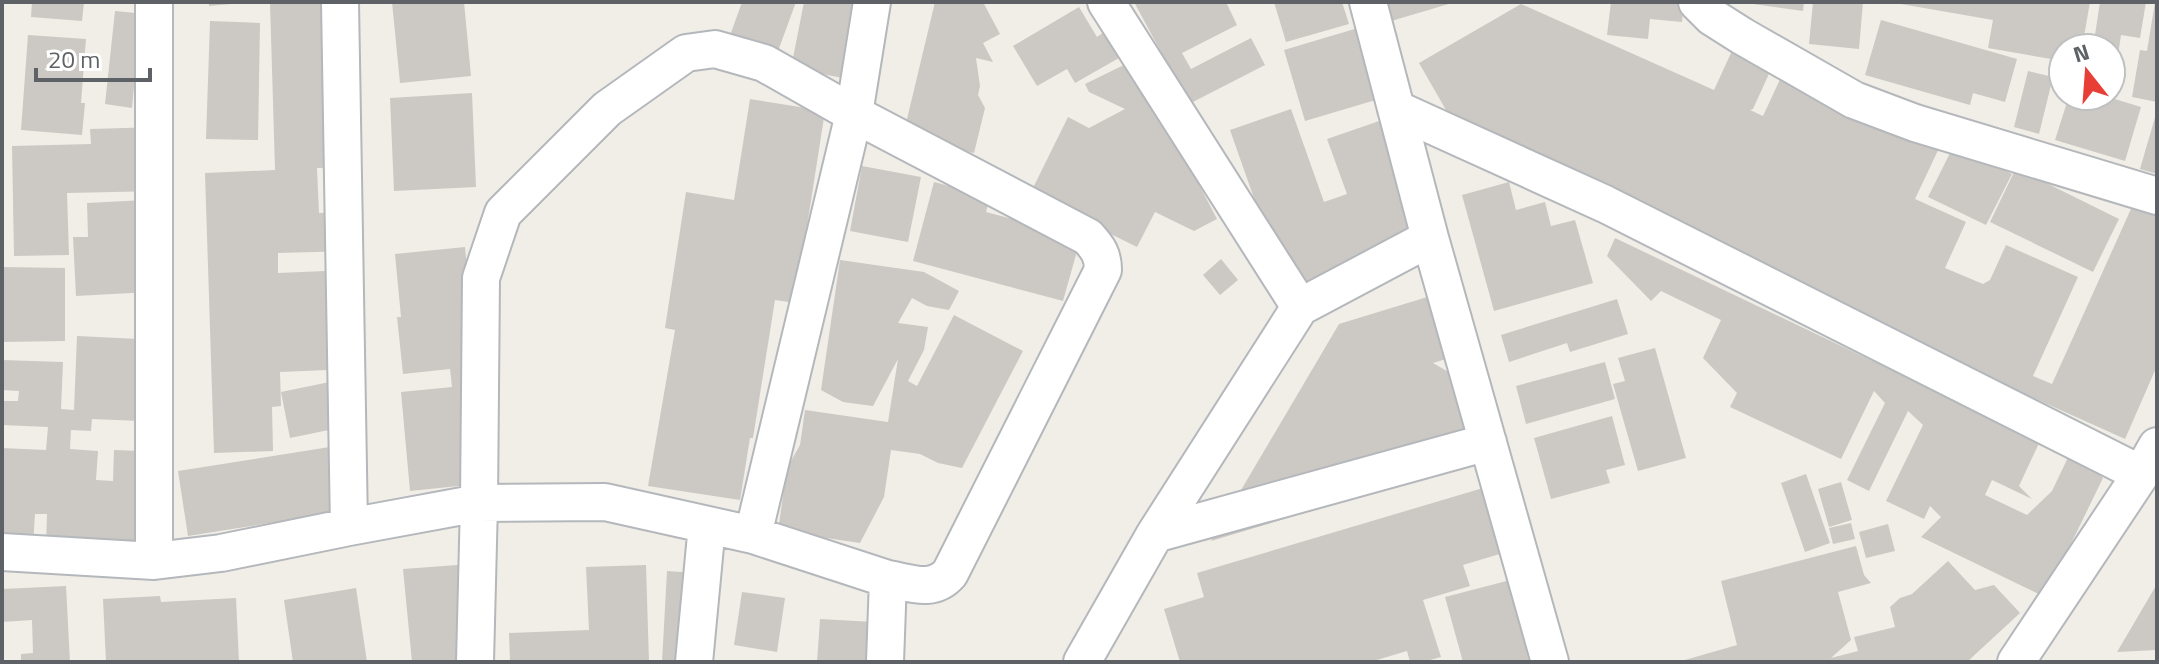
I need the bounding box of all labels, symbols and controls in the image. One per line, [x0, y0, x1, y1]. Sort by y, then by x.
scale bar [36, 32, 150, 82]
north arrow [2047, 32, 2127, 112]
text: N [2069, 34, 2093, 71]
text: 20 m [48, 41, 100, 77]

